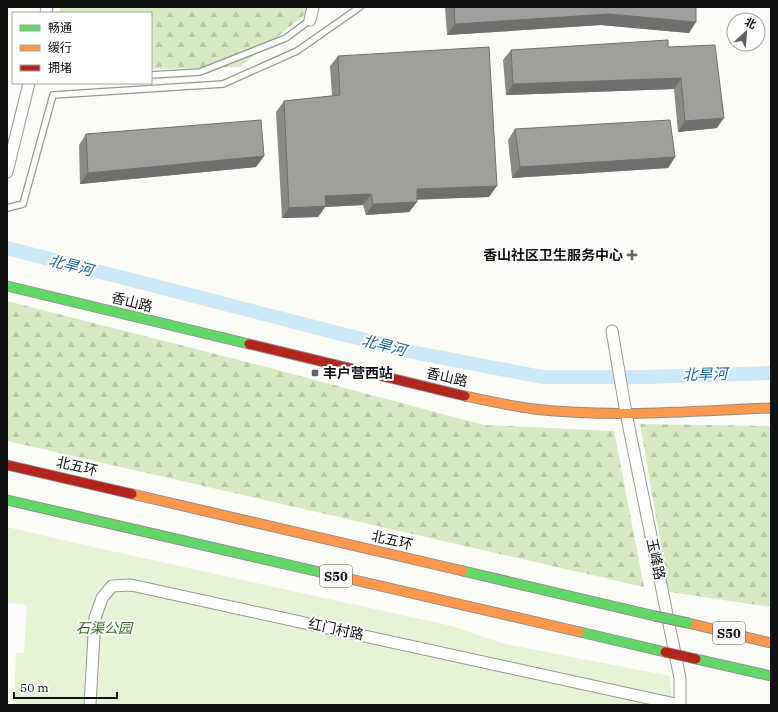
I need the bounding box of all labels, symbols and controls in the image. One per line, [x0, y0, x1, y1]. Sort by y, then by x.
legend [12, 12, 152, 84]
north arrow [726, 12, 766, 52]
text: 北 [742, 14, 758, 32]
text: 畅通 [48, 20, 72, 35]
text: 缓行 [48, 40, 72, 55]
text: 拥堵 [48, 60, 72, 75]
place label: 香山社区卫生服务中心 [483, 246, 623, 264]
marker: 香山社区卫生服务中心 [626, 249, 638, 261]
water label: 北旱河 [47, 250, 98, 280]
street label: 香山路 [109, 288, 155, 316]
water label: 北旱河 [360, 330, 411, 360]
place label: 丰户营西站 [323, 364, 393, 382]
street label: 香山路 [425, 364, 469, 390]
water label: 北旱河 [682, 364, 731, 384]
marker: 丰户营西站 [310, 368, 320, 378]
street label: 北五环 [55, 453, 99, 479]
street label: 北五环 [370, 527, 414, 553]
street label: 玉峰路 [643, 537, 669, 581]
road number: S50 [320, 565, 352, 587]
street label: 红门村路 [307, 614, 365, 644]
park label: 石渠公园 [76, 619, 134, 637]
road number: S50 [713, 622, 745, 644]
scale bar [14, 674, 117, 700]
text: 50 m [20, 680, 49, 695]

